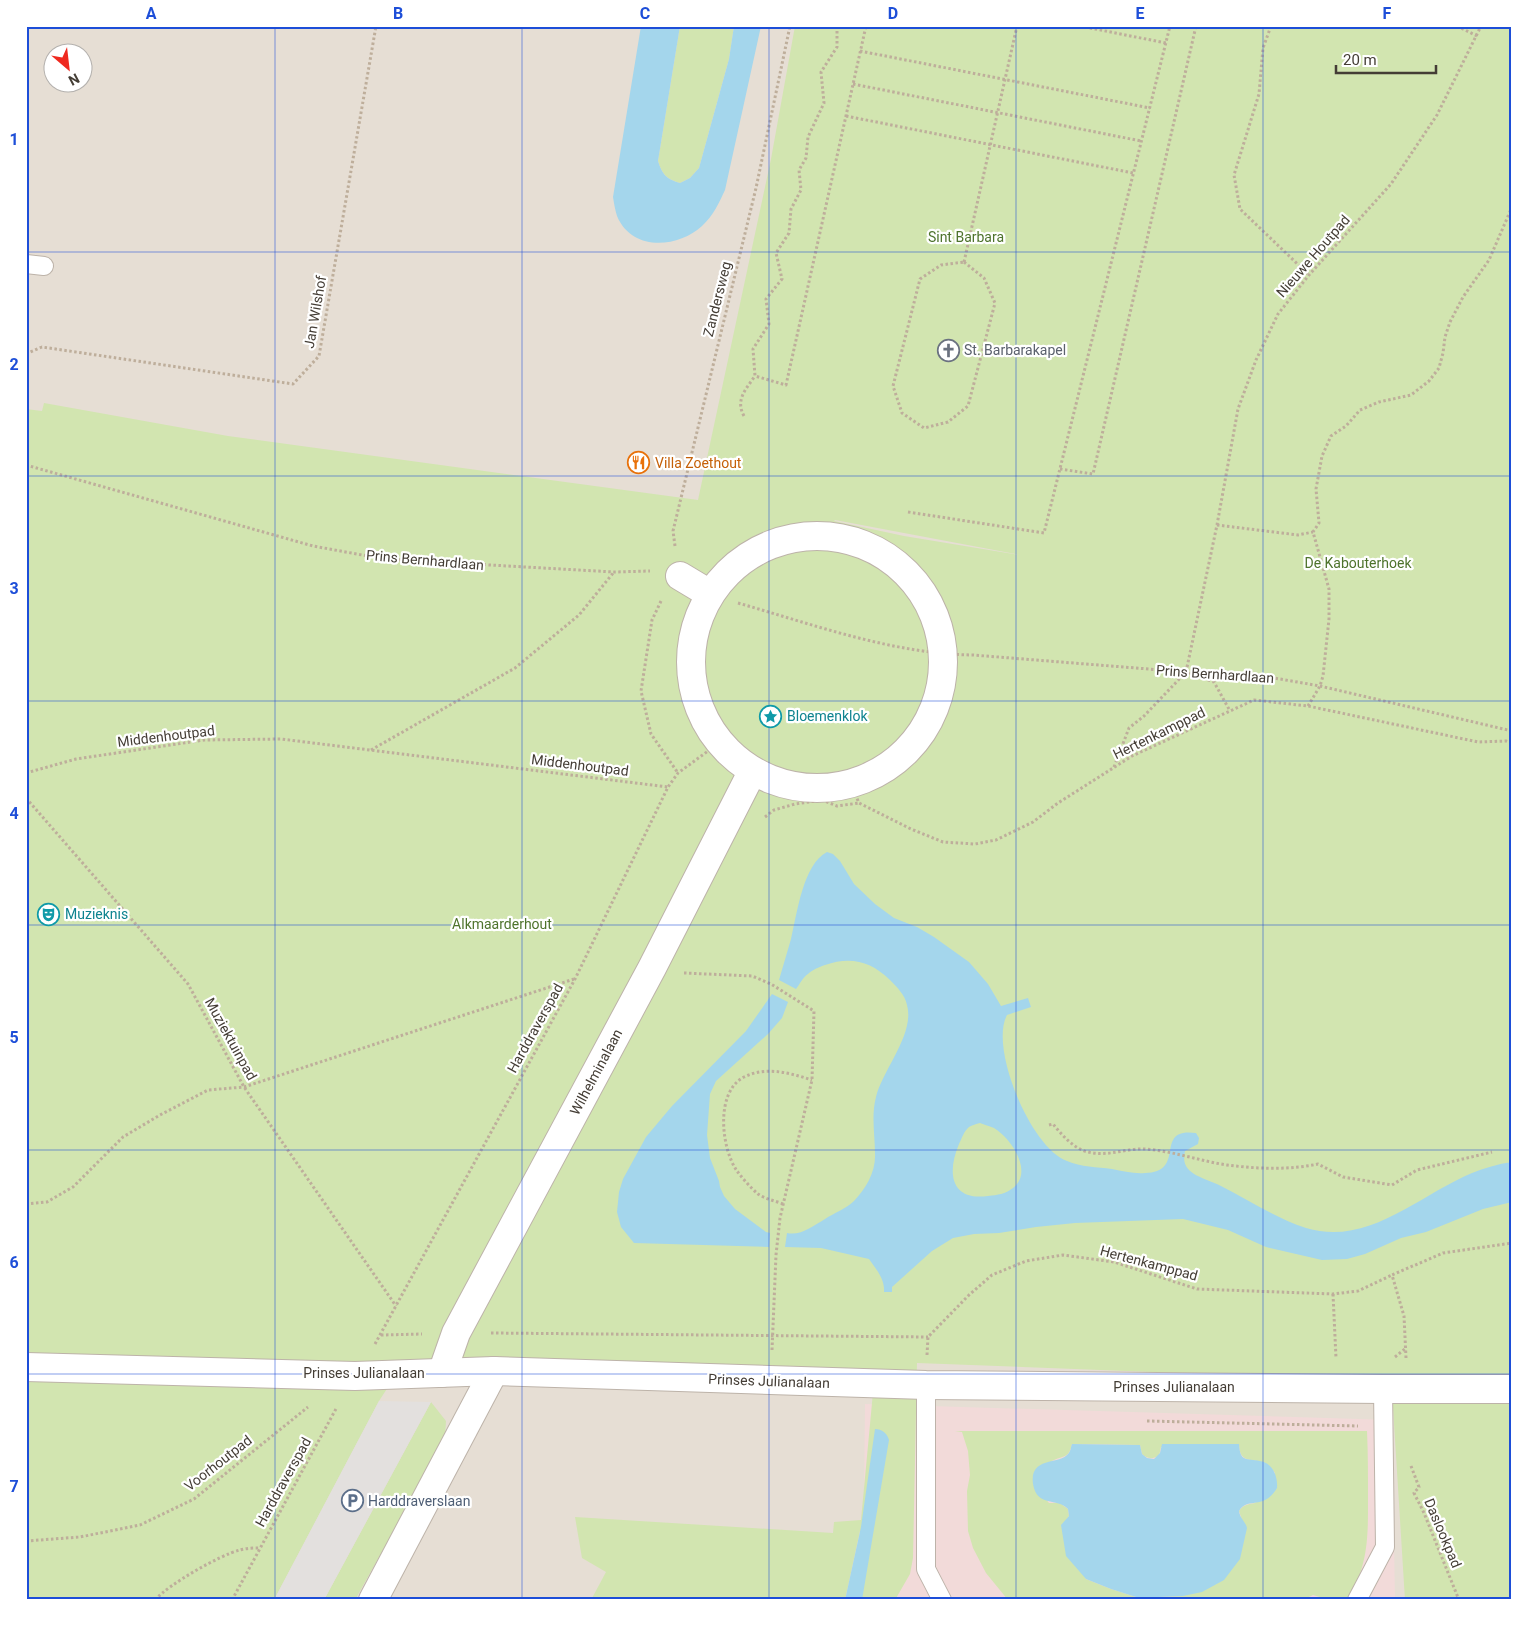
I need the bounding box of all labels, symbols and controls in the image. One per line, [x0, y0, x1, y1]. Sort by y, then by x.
text: A [146, 4, 157, 23]
text: B [393, 4, 403, 23]
text: C [640, 4, 650, 23]
text: D [888, 4, 898, 23]
text: E [1136, 4, 1145, 23]
text: F [1383, 4, 1392, 23]
north arrow [42, 42, 92, 92]
scale bar [1336, 42, 1436, 74]
text: 20 m [1343, 51, 1377, 69]
text: N [66, 70, 82, 89]
text: 1 [9, 130, 19, 149]
street label: Nieuwe Houtpad [1273, 212, 1353, 300]
park label: Sint Barbara [928, 229, 1004, 245]
street label: Zandersweg [700, 260, 734, 338]
street label: Jan Wilshof [301, 274, 329, 350]
church icon: St. Barbarakapel [936, 338, 960, 362]
place label: St. Barbarakapel [964, 342, 1066, 358]
text: 2 [9, 355, 19, 374]
restaurant icon: Villa Zoethout [627, 451, 651, 475]
place label: Villa Zoethout [655, 455, 742, 471]
street label: Prins Bernhardlaan [365, 547, 485, 573]
park label: De Kabouterhoek [1304, 555, 1412, 571]
text: 3 [9, 579, 19, 598]
street label: Prins Bernhardlaan [1155, 662, 1275, 686]
place icon: Bloemenklok [759, 704, 783, 728]
street label: Hertenkamppad [1110, 704, 1208, 762]
place label: Bloemenklok [787, 708, 868, 724]
street label: Middenhoutpad [116, 722, 216, 750]
street label: Middenhoutpad [530, 751, 630, 779]
text: 4 [9, 804, 19, 823]
theatre icon: Muzieknis [37, 902, 61, 926]
place label: Muzieknis [65, 906, 128, 922]
park label: Alkmaarderhout [452, 916, 552, 932]
street label: Harddraverspad [504, 981, 566, 1075]
street label: Muziektuinpad [202, 995, 260, 1083]
street label: Wilhelminalaan [567, 1026, 625, 1118]
text: 5 [9, 1028, 19, 1047]
street label: Hertenkamppad [1098, 1242, 1200, 1284]
text: 6 [9, 1253, 19, 1272]
street label: Prinses Julianalaan [303, 1365, 425, 1381]
street label: Prinses Julianalaan [708, 1371, 830, 1391]
street label: Prinses Julianalaan [1113, 1379, 1235, 1395]
street label: Voorhoutpad [181, 1432, 255, 1494]
street label: Harddraverspad [252, 1435, 314, 1529]
text: 7 [9, 1477, 19, 1496]
parking icon: Harddraverslaan [340, 1489, 364, 1513]
place label: Harddraverslaan [368, 1493, 470, 1509]
street label: Daslookpad [1421, 1496, 1465, 1570]

